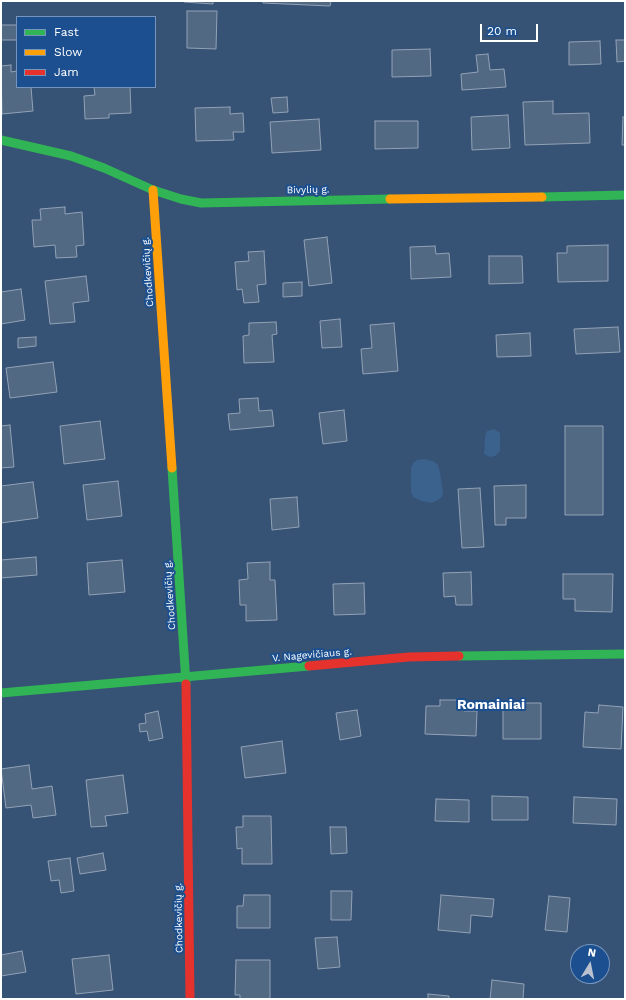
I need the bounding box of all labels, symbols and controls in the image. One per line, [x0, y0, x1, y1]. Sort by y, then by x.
legend [16, 16, 156, 88]
scale bar [482, 16, 540, 42]
text: 20 m [487, 24, 517, 38]
text: Fast [54, 25, 79, 39]
text: Slow [54, 45, 82, 59]
text: Jam [54, 65, 79, 79]
street label: Bivylių g. [286, 184, 330, 196]
street label: Chodkevičių g. [140, 237, 156, 307]
street label: Chodkevičių g. [162, 560, 178, 630]
street label: V. Nagevičiaus g. [272, 646, 352, 664]
district label: Romainiai [457, 697, 525, 713]
street label: Chodkevičių g. [172, 883, 186, 953]
north arrow [570, 944, 610, 984]
text: N [587, 946, 597, 960]

